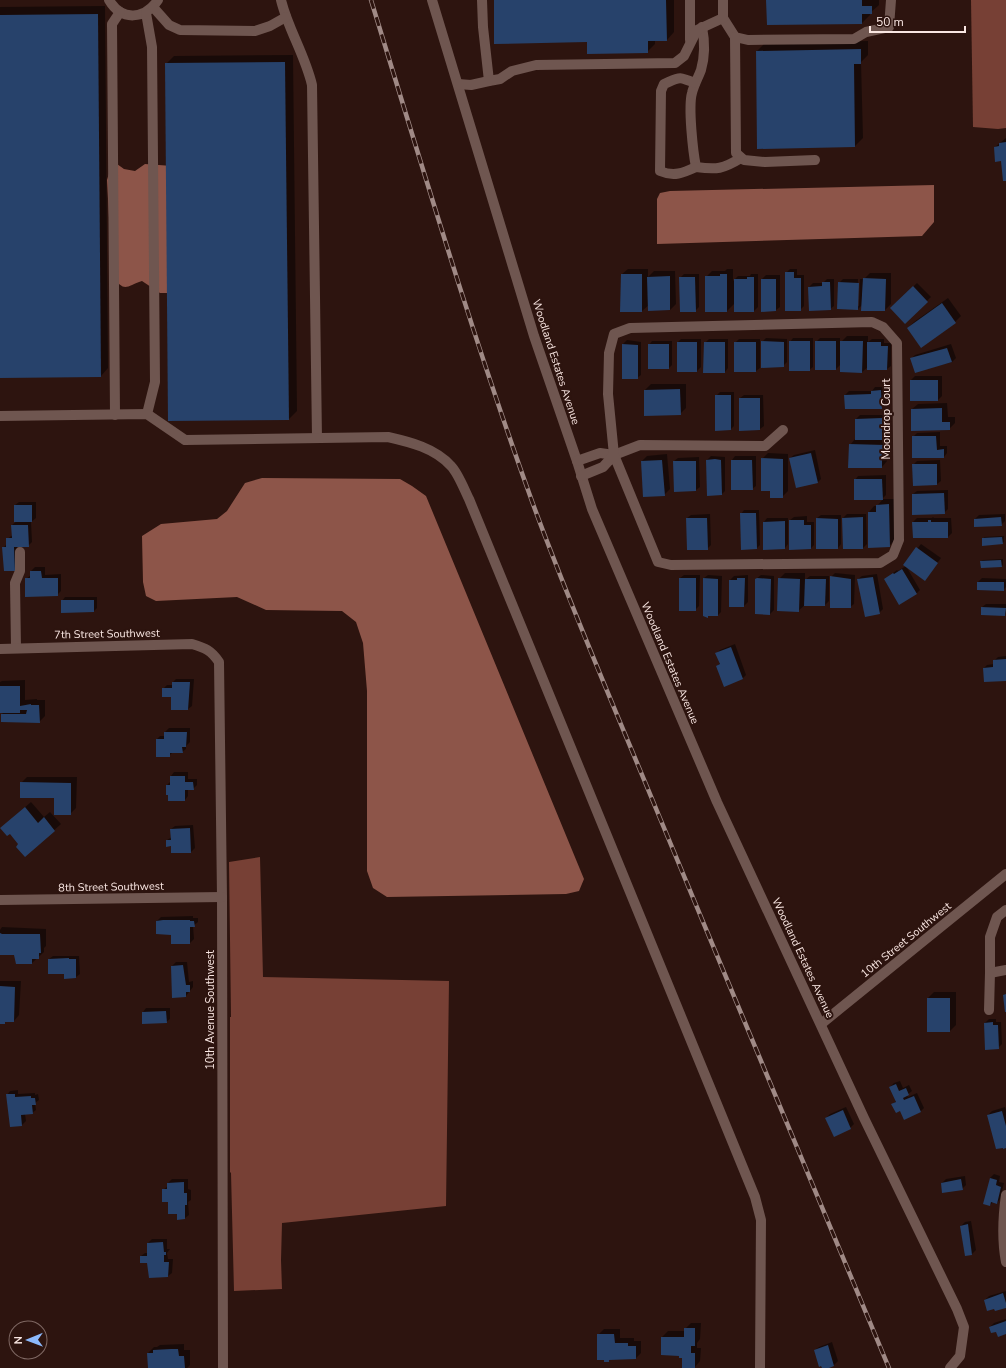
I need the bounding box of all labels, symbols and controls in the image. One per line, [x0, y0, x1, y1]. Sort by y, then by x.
scale bar [870, 8, 965, 34]
text: 50 m [876, 14, 904, 30]
street label: Woodland Estates Avenue [529, 297, 583, 427]
street label: Moondrop Court [879, 378, 894, 459]
street label: Woodland Estates Avenue [637, 600, 703, 726]
street label: 7th Street Southwest [54, 626, 160, 642]
street label: 8th Street Southwest [58, 879, 164, 895]
street label: Woodland Estates Avenue [768, 895, 838, 1021]
street label: 10th Street Southwest [858, 899, 954, 981]
street label: 10th Avenue Southwest [203, 950, 218, 1070]
north arrow [8, 1320, 48, 1360]
text: N [11, 1336, 26, 1344]

